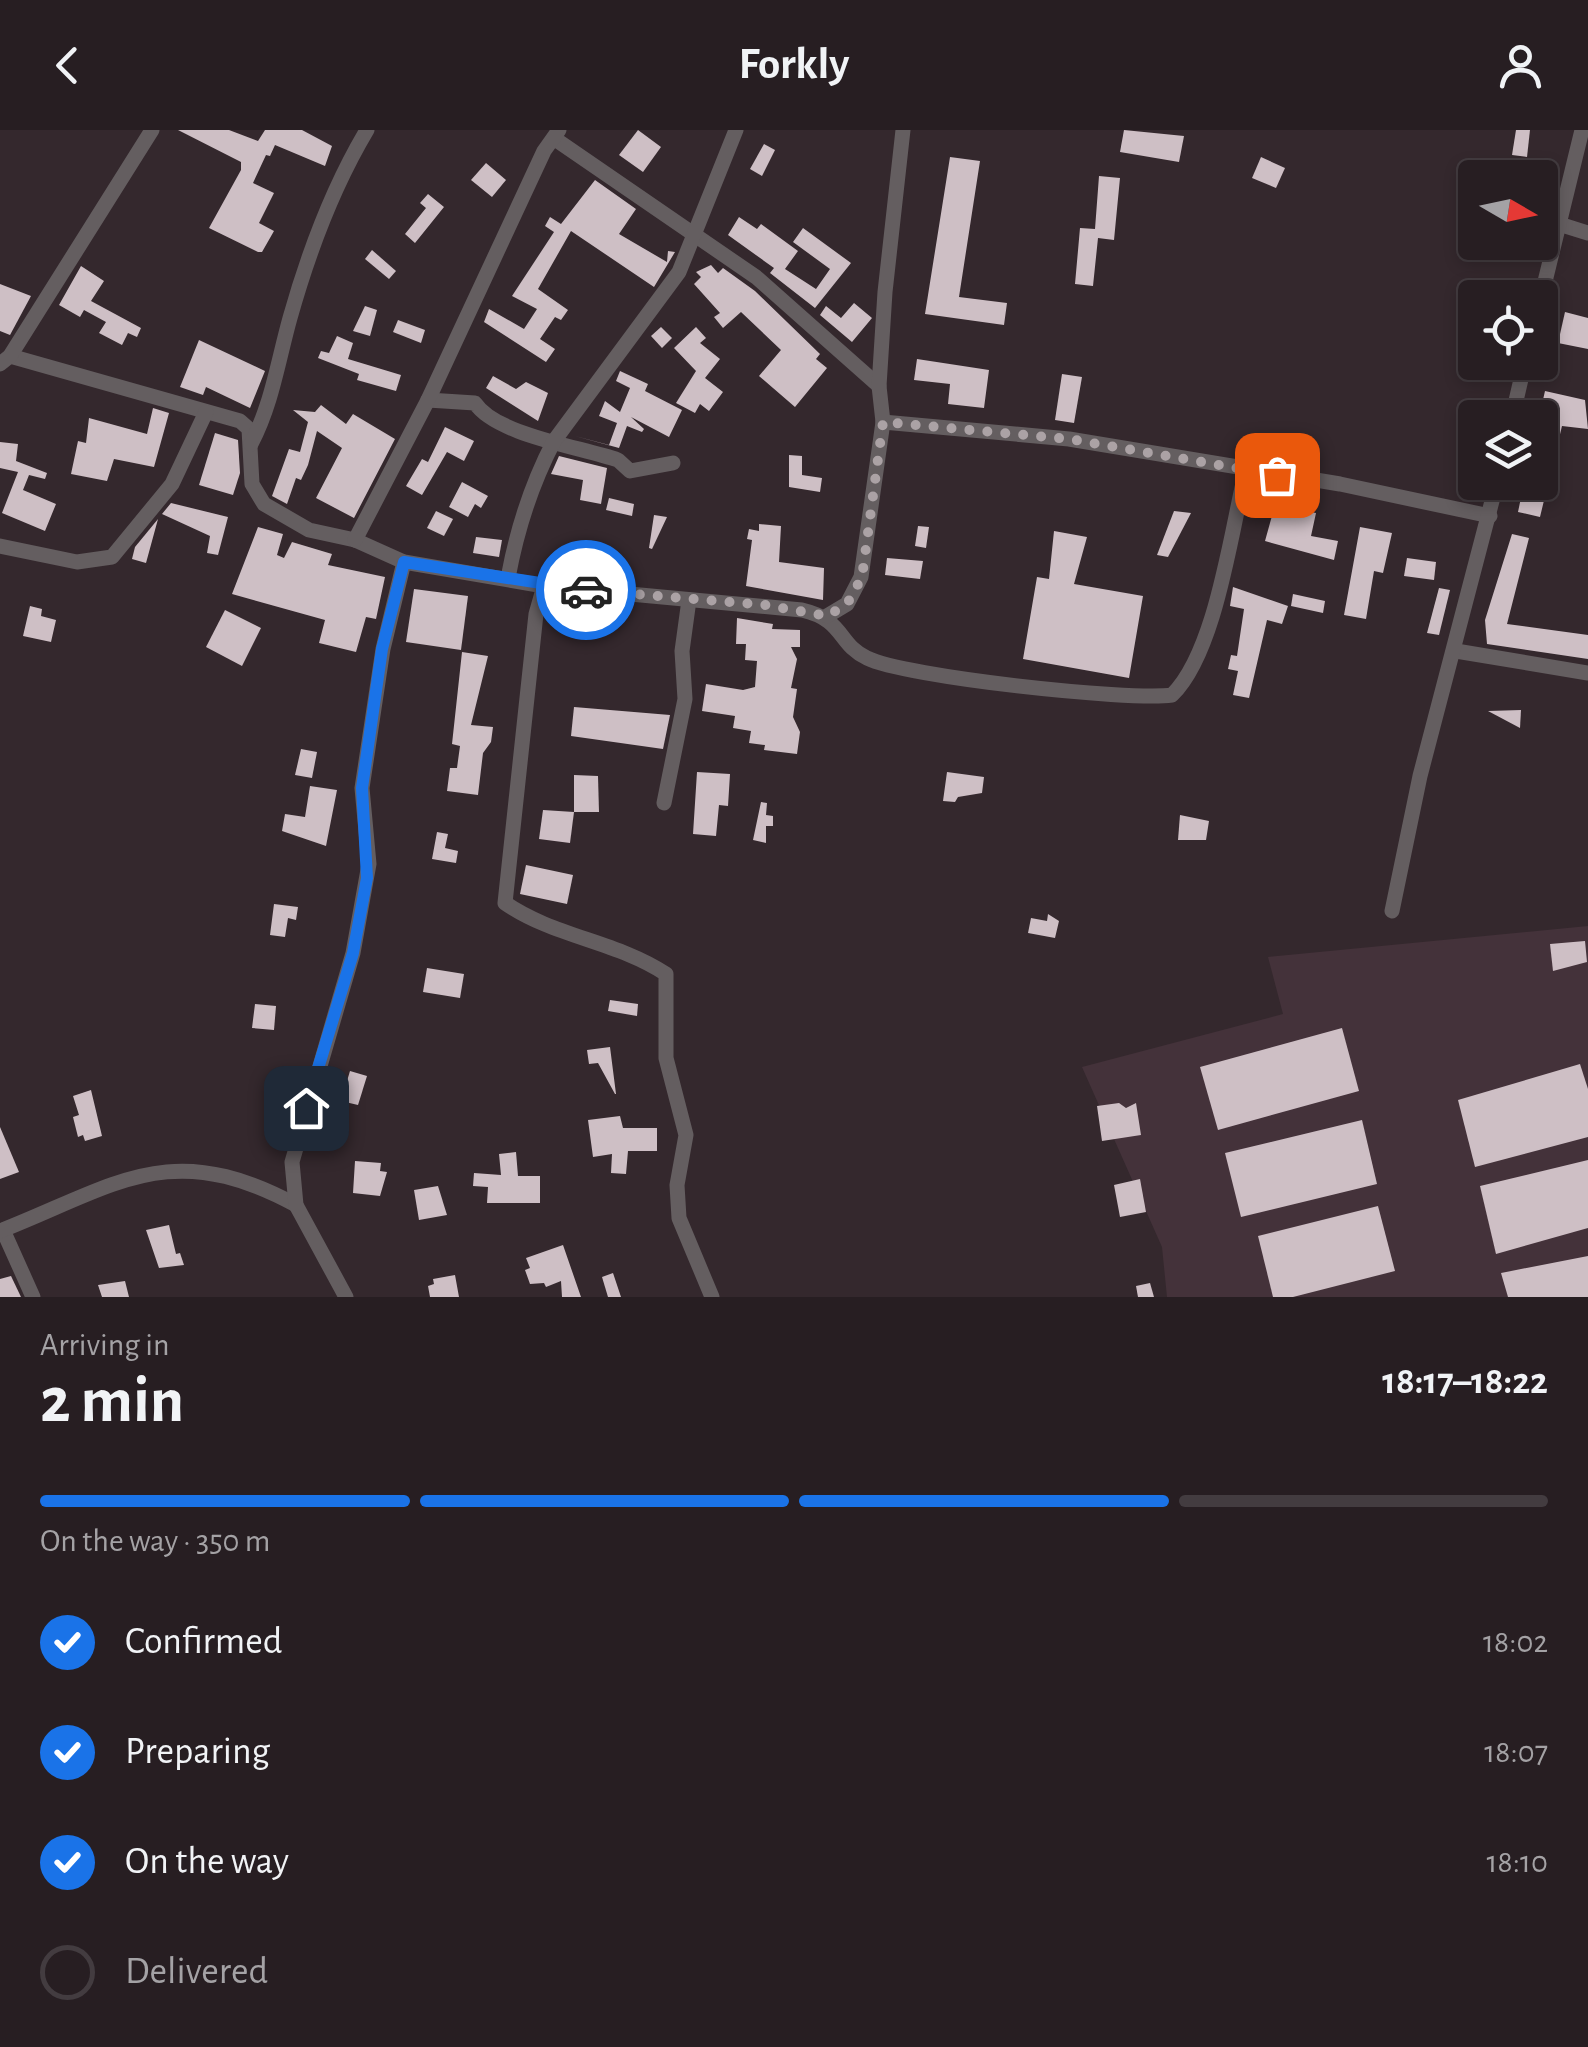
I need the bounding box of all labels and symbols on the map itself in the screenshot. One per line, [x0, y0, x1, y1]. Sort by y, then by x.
north arrow [1458, 160, 1558, 260]
pin [1235, 433, 1320, 518]
courier [536, 540, 636, 640]
pin [264, 1066, 349, 1151]

